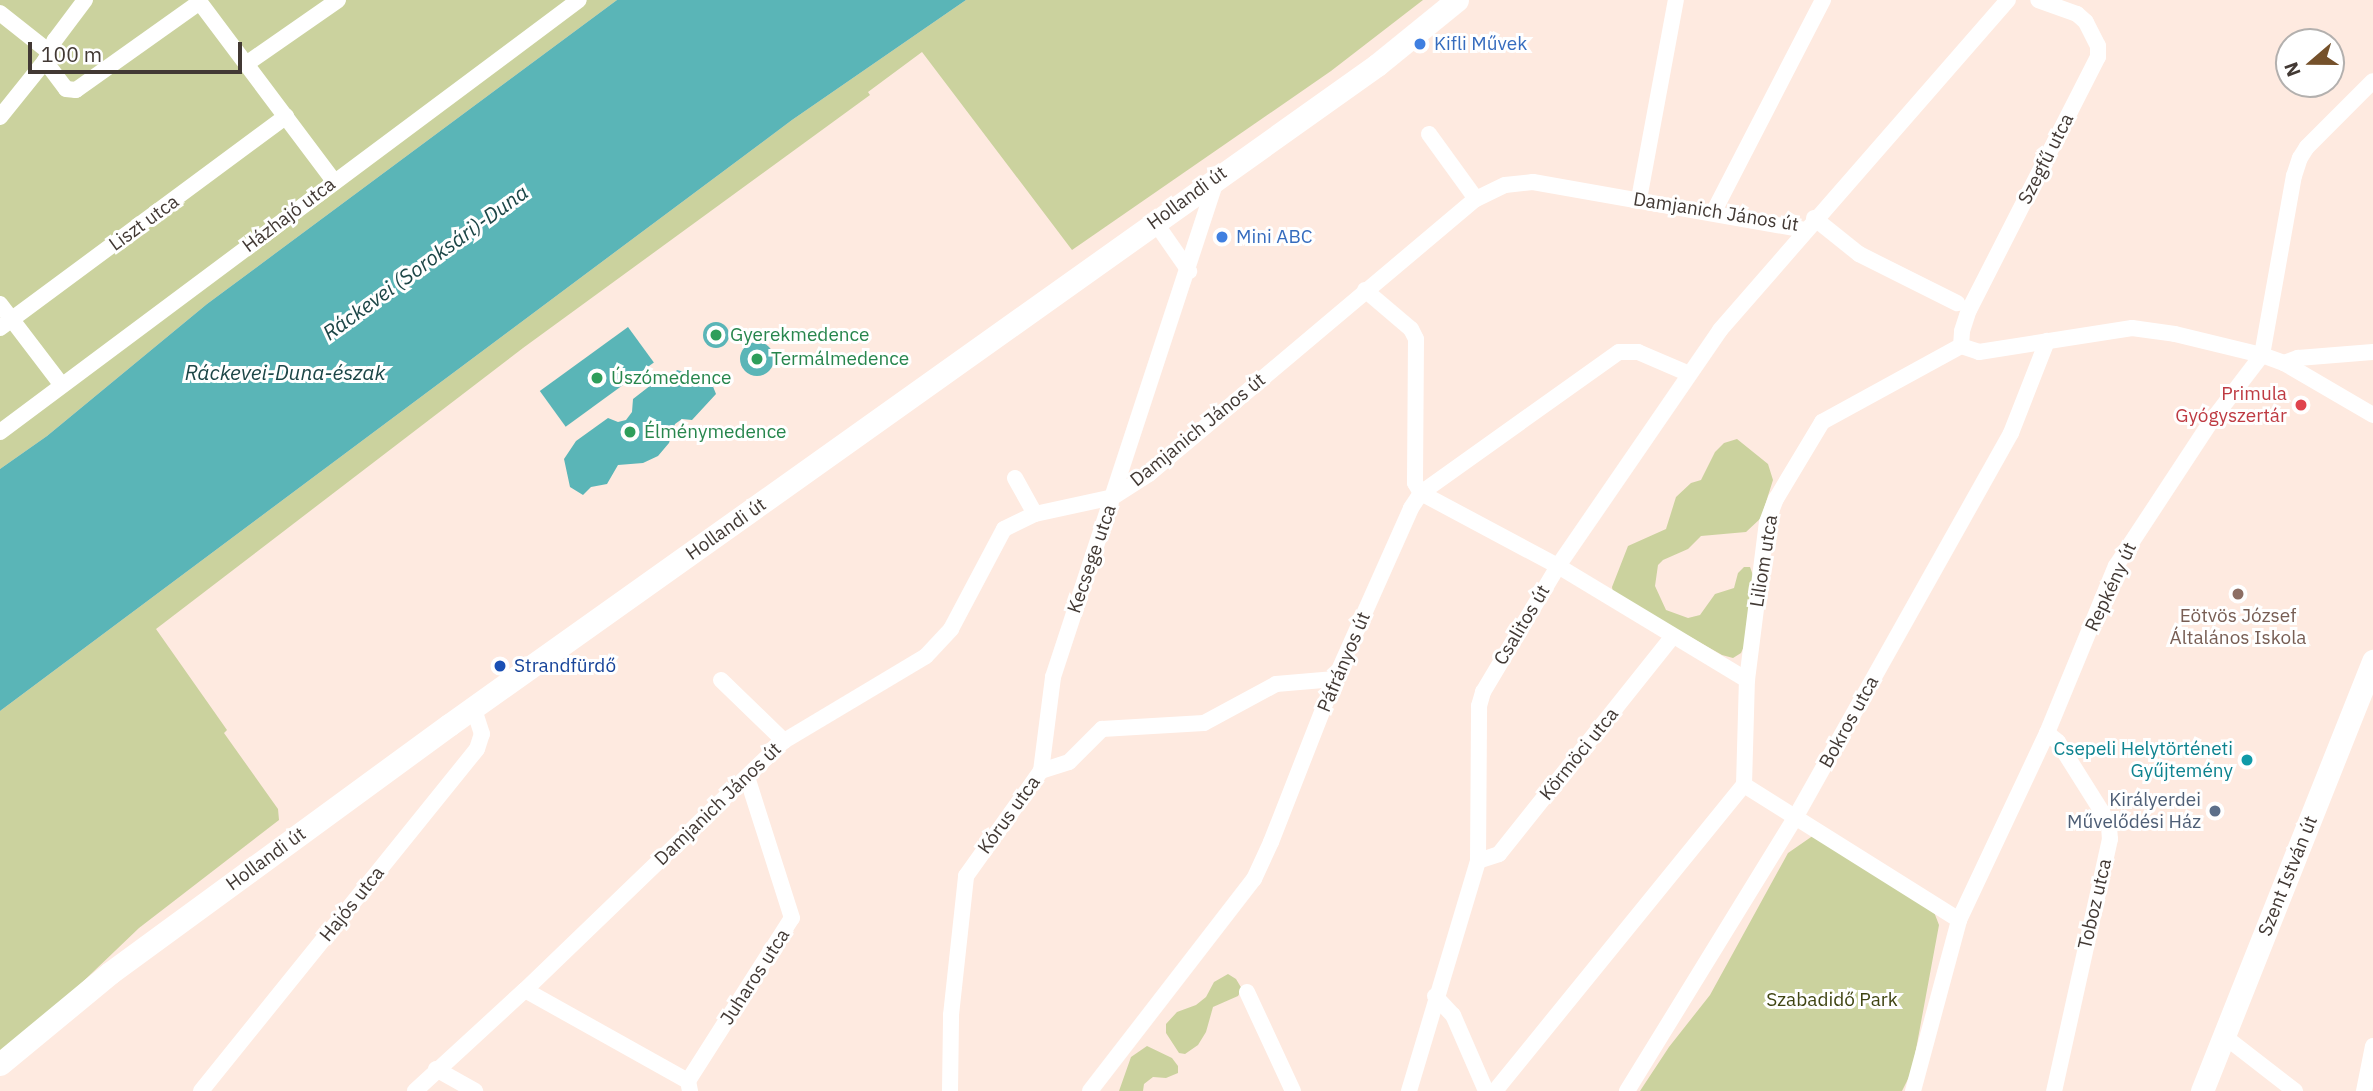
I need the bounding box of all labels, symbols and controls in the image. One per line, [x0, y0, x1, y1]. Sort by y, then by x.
scale bar [32, 28, 245, 72]
north arrow [2275, 28, 2345, 98]
place label: Kifli Művek [1434, 33, 1527, 55]
marker: Kifli Művek [1412, 36, 1428, 52]
text: 100 m [41, 40, 102, 68]
text: N [2279, 59, 2306, 80]
street label: Szegfű utca [2013, 110, 2079, 208]
street label: Hollandi út [1143, 161, 1231, 235]
street label: Házhajó utca [238, 173, 340, 257]
water label: Ráckevei (Soroksári)-Duna [317, 179, 533, 345]
street label: Damjanich János út [1632, 188, 1800, 236]
street label: Liszt utca [105, 190, 183, 256]
place label: Mini ABC [1236, 226, 1313, 248]
marker: Mini ABC [1214, 229, 1230, 245]
place label: Gyerekmedence [730, 324, 869, 346]
marker: Gyerekmedence [708, 327, 724, 343]
place label: Termálmedence [771, 348, 909, 370]
marker: Termálmedence [749, 351, 765, 367]
water label: Ráckevei-Duna-észak [185, 359, 385, 385]
place label: Úszómedence [611, 367, 731, 389]
street label: Damjanich János út [1126, 369, 1270, 491]
marker: Úszómedence [589, 370, 605, 386]
place label: Primula Gyógyszertár [2175, 383, 2287, 427]
marker: Primula Gyógyszertár [2293, 397, 2309, 413]
place label: Élménymedence [644, 421, 787, 443]
marker: Élménymedence [622, 424, 638, 440]
street label: Hollandi út [681, 493, 771, 565]
street label: Kecsege utca [1063, 502, 1121, 616]
street label: Liliom utca [1745, 513, 1783, 609]
street label: Repkény út [2080, 539, 2142, 635]
street label: Csalitos út [1489, 581, 1555, 669]
marker: Eötvös József Általános Iskola [2230, 586, 2246, 602]
place label: Eötvös József Általános Iskola [2169, 605, 2307, 649]
street label: Páfrányos út [1313, 609, 1375, 715]
place label: Strandfürdő [514, 655, 616, 677]
marker: Strandfürdő [492, 658, 508, 674]
street label: Bokros utca [1814, 672, 1884, 772]
street label: Körmöci utca [1535, 703, 1623, 805]
street label: Damjanich János út [650, 738, 786, 870]
place label: Csepeli Helytörténeti Gyűjtemény [2053, 738, 2233, 782]
marker: Csepeli Helytörténeti Gyűjtemény [2239, 752, 2255, 768]
street label: Kórus utca [973, 772, 1045, 858]
place label: Királyerdei Művelődési Ház [2067, 789, 2201, 833]
marker: Királyerdei Művelődési Ház [2207, 803, 2223, 819]
street label: Szent István út [2254, 813, 2322, 939]
street label: Hollandi út [222, 822, 310, 896]
street label: Toboz utca [2074, 857, 2116, 951]
street label: Hajós utca [315, 862, 389, 946]
street label: Juharos utca [716, 925, 794, 1029]
park label: Szabadidő Park [1766, 989, 1898, 1011]

